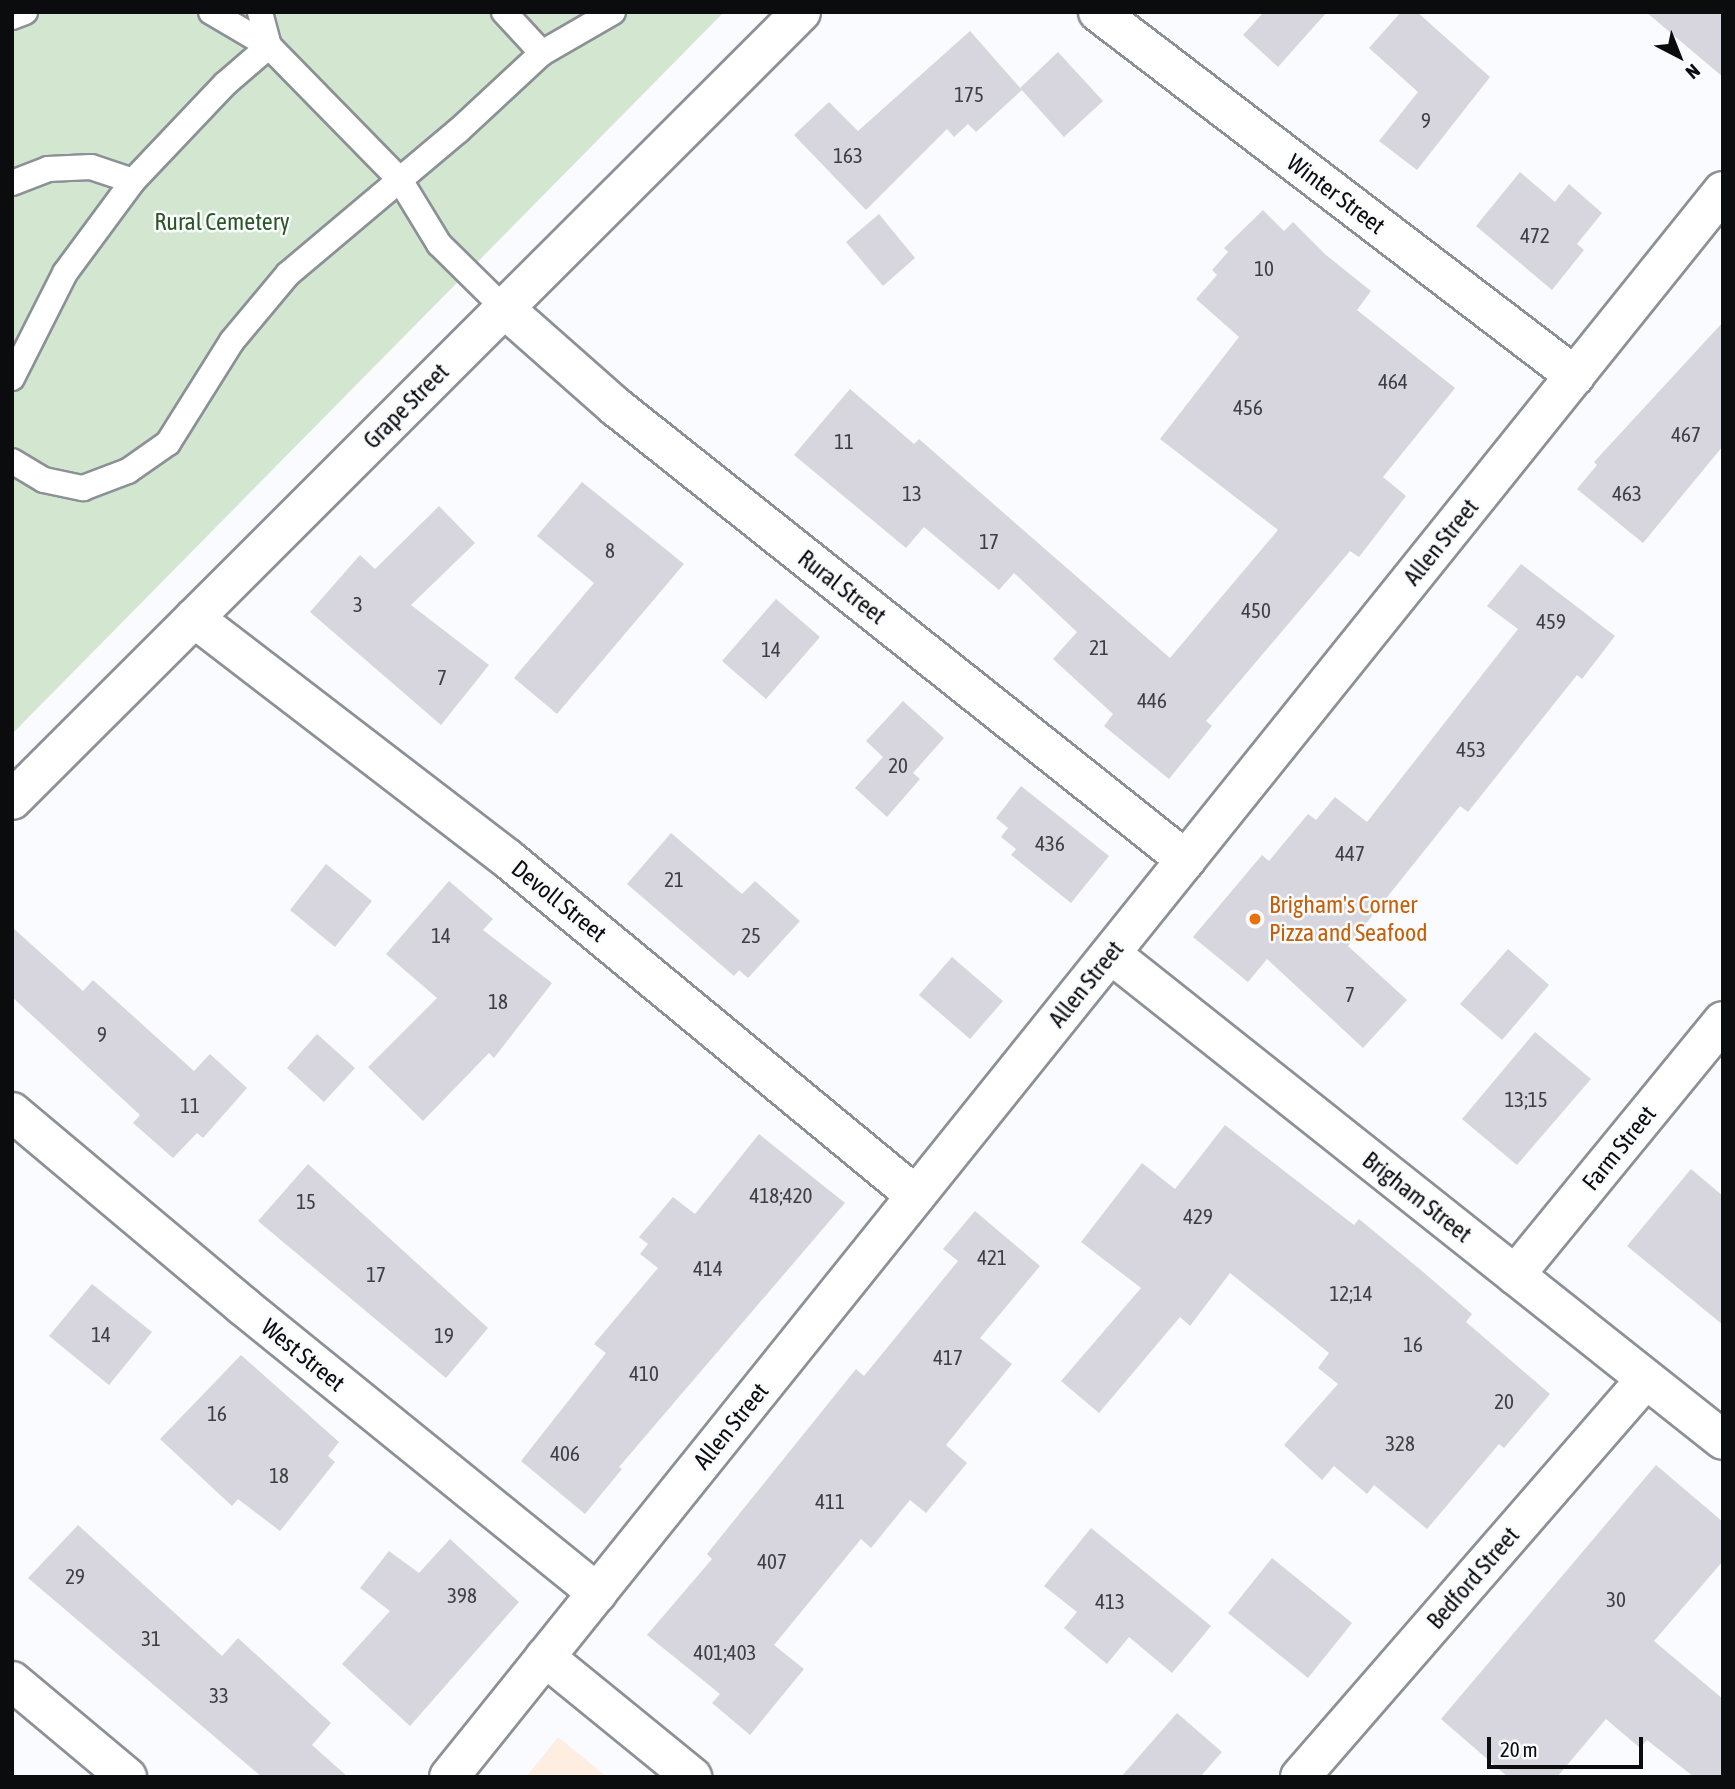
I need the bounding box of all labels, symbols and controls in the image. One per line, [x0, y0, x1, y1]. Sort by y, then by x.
north arrow [1644, 21, 1714, 91]
text: N [1682, 60, 1705, 84]
house number: 175 [954, 81, 984, 107]
house number: 9 [1421, 107, 1431, 133]
house number: 163 [833, 142, 863, 168]
street label: Winter Street [1281, 148, 1391, 240]
park label: Rural Cemetery [154, 208, 290, 236]
house number: 472 [1520, 222, 1550, 248]
house number: 10 [1254, 255, 1274, 281]
street label: Grape Street [357, 357, 455, 455]
house number: 464 [1378, 368, 1408, 394]
house number: 456 [1233, 394, 1263, 420]
house number: 467 [1671, 421, 1701, 447]
house number: 11 [834, 428, 854, 454]
house number: 13 [902, 480, 922, 506]
house number: 463 [1612, 480, 1642, 506]
street label: Allen Street [1397, 493, 1485, 591]
house number: 17 [979, 528, 999, 554]
house number: 8 [605, 537, 615, 563]
street label: Rural Street [792, 544, 892, 630]
house number: 3 [353, 591, 363, 617]
house number: 450 [1241, 597, 1271, 623]
house number: 459 [1536, 608, 1566, 634]
house number: 21 [1089, 634, 1109, 660]
house number: 14 [761, 636, 781, 662]
house number: 7 [437, 664, 447, 690]
house number: 446 [1137, 687, 1167, 713]
house number: 453 [1456, 736, 1486, 762]
house number: 20 [888, 752, 908, 778]
house number: 436 [1035, 830, 1065, 856]
house number: 447 [1335, 840, 1365, 866]
street label: Devoll Street [506, 854, 612, 948]
house number: 21 [664, 866, 684, 892]
place label: Brigham's Corner Pizza and Seafood [1269, 891, 1428, 947]
marker: Brigham's Corner Pizza and Seafood [1247, 911, 1263, 927]
house number: 14 [431, 922, 451, 948]
house number: 25 [741, 922, 761, 948]
street label: Allen Street [1042, 935, 1130, 1033]
house number: 7 [1345, 981, 1355, 1007]
house number: 18 [488, 988, 508, 1014]
house number: 9 [97, 1021, 107, 1047]
house number: 13;15 [1504, 1086, 1548, 1112]
house number: 11 [180, 1092, 200, 1118]
street label: Farm Street [1576, 1100, 1662, 1196]
street label: Brigham Street [1357, 1146, 1477, 1248]
house number: 418;420 [750, 1182, 812, 1208]
house number: 15 [296, 1188, 316, 1214]
house number: 429 [1183, 1203, 1213, 1229]
house number: 421 [977, 1244, 1007, 1270]
house number: 414 [693, 1255, 723, 1281]
house number: 17 [366, 1261, 386, 1287]
house number: 12;14 [1329, 1280, 1373, 1306]
street label: West Street [256, 1313, 350, 1397]
house number: 14 [91, 1321, 111, 1347]
house number: 19 [434, 1322, 454, 1348]
house number: 16 [1403, 1331, 1423, 1357]
house number: 417 [933, 1344, 963, 1370]
house number: 410 [629, 1360, 659, 1386]
street label: Allen Street [687, 1377, 775, 1475]
house number: 20 [1494, 1388, 1514, 1414]
house number: 16 [207, 1400, 227, 1426]
house number: 328 [1385, 1430, 1415, 1456]
house number: 406 [550, 1440, 580, 1466]
house number: 18 [269, 1462, 289, 1488]
house number: 411 [815, 1488, 845, 1514]
street label: Bedford Street [1421, 1521, 1525, 1635]
house number: 407 [757, 1548, 787, 1574]
house number: 29 [65, 1563, 85, 1589]
house number: 398 [447, 1582, 477, 1608]
house number: 30 [1606, 1586, 1626, 1612]
house number: 413 [1095, 1588, 1125, 1614]
house number: 31 [141, 1625, 161, 1651]
house number: 401;403 [694, 1639, 756, 1665]
house number: 33 [209, 1682, 229, 1708]
scale bar [1490, 1722, 1646, 1766]
text: 20 m [1500, 1737, 1538, 1761]

